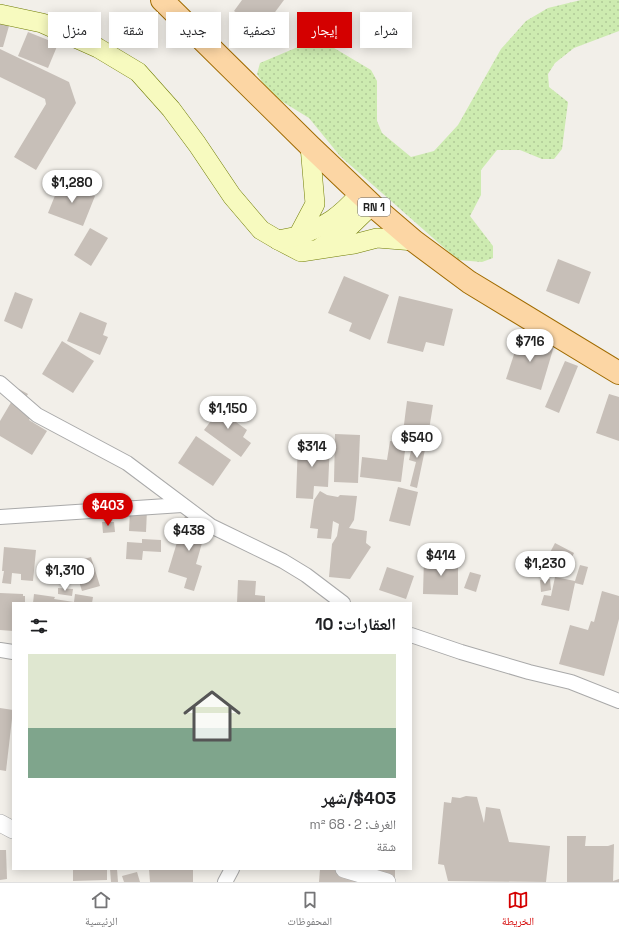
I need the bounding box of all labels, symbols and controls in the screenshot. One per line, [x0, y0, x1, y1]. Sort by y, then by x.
chip: منزل [48, 12, 101, 48]
chip: شقة [109, 12, 158, 48]
chip: جديد [166, 12, 221, 48]
chip: تصفية [229, 12, 289, 48]
chip: إيجار [297, 12, 352, 48]
chip: شراء [360, 12, 412, 48]
pin: $1,280 [39, 170, 105, 204]
text: $1,280 [51, 174, 93, 191]
road number: RN 1 [358, 198, 390, 216]
pin: $716 [506, 329, 554, 363]
text: $716 [516, 333, 544, 350]
pin: $1,150 [195, 396, 261, 430]
text: $1,150 [208, 400, 248, 417]
pin: $540 [393, 425, 441, 459]
text: $540 [401, 429, 433, 446]
pin: $314 [288, 434, 336, 468]
text: $314 [297, 438, 327, 455]
pin: $403 [84, 493, 132, 527]
text: $403 [92, 497, 124, 514]
pin: $438 [165, 518, 213, 552]
text: $438 [173, 522, 205, 539]
pin: $414 [417, 543, 465, 577]
text: $414 [426, 547, 456, 564]
pin: $1,230 [512, 551, 578, 585]
text: $1,230 [524, 555, 566, 572]
pin: $1,310 [32, 558, 98, 592]
text: $1,310 [45, 562, 85, 579]
text: العقارات: 10 [315, 613, 396, 635]
icon: filters [28, 615, 50, 637]
icon: home [176, 680, 248, 752]
text: $403/شهر [322, 787, 396, 809]
text: الغرف: 2 · 68 m² [310, 816, 396, 833]
text: شقة [377, 838, 396, 855]
tab: الرئيسية [85, 889, 118, 932]
tab: المحفوظات [287, 889, 332, 932]
tab: الخريطة [502, 889, 534, 932]

